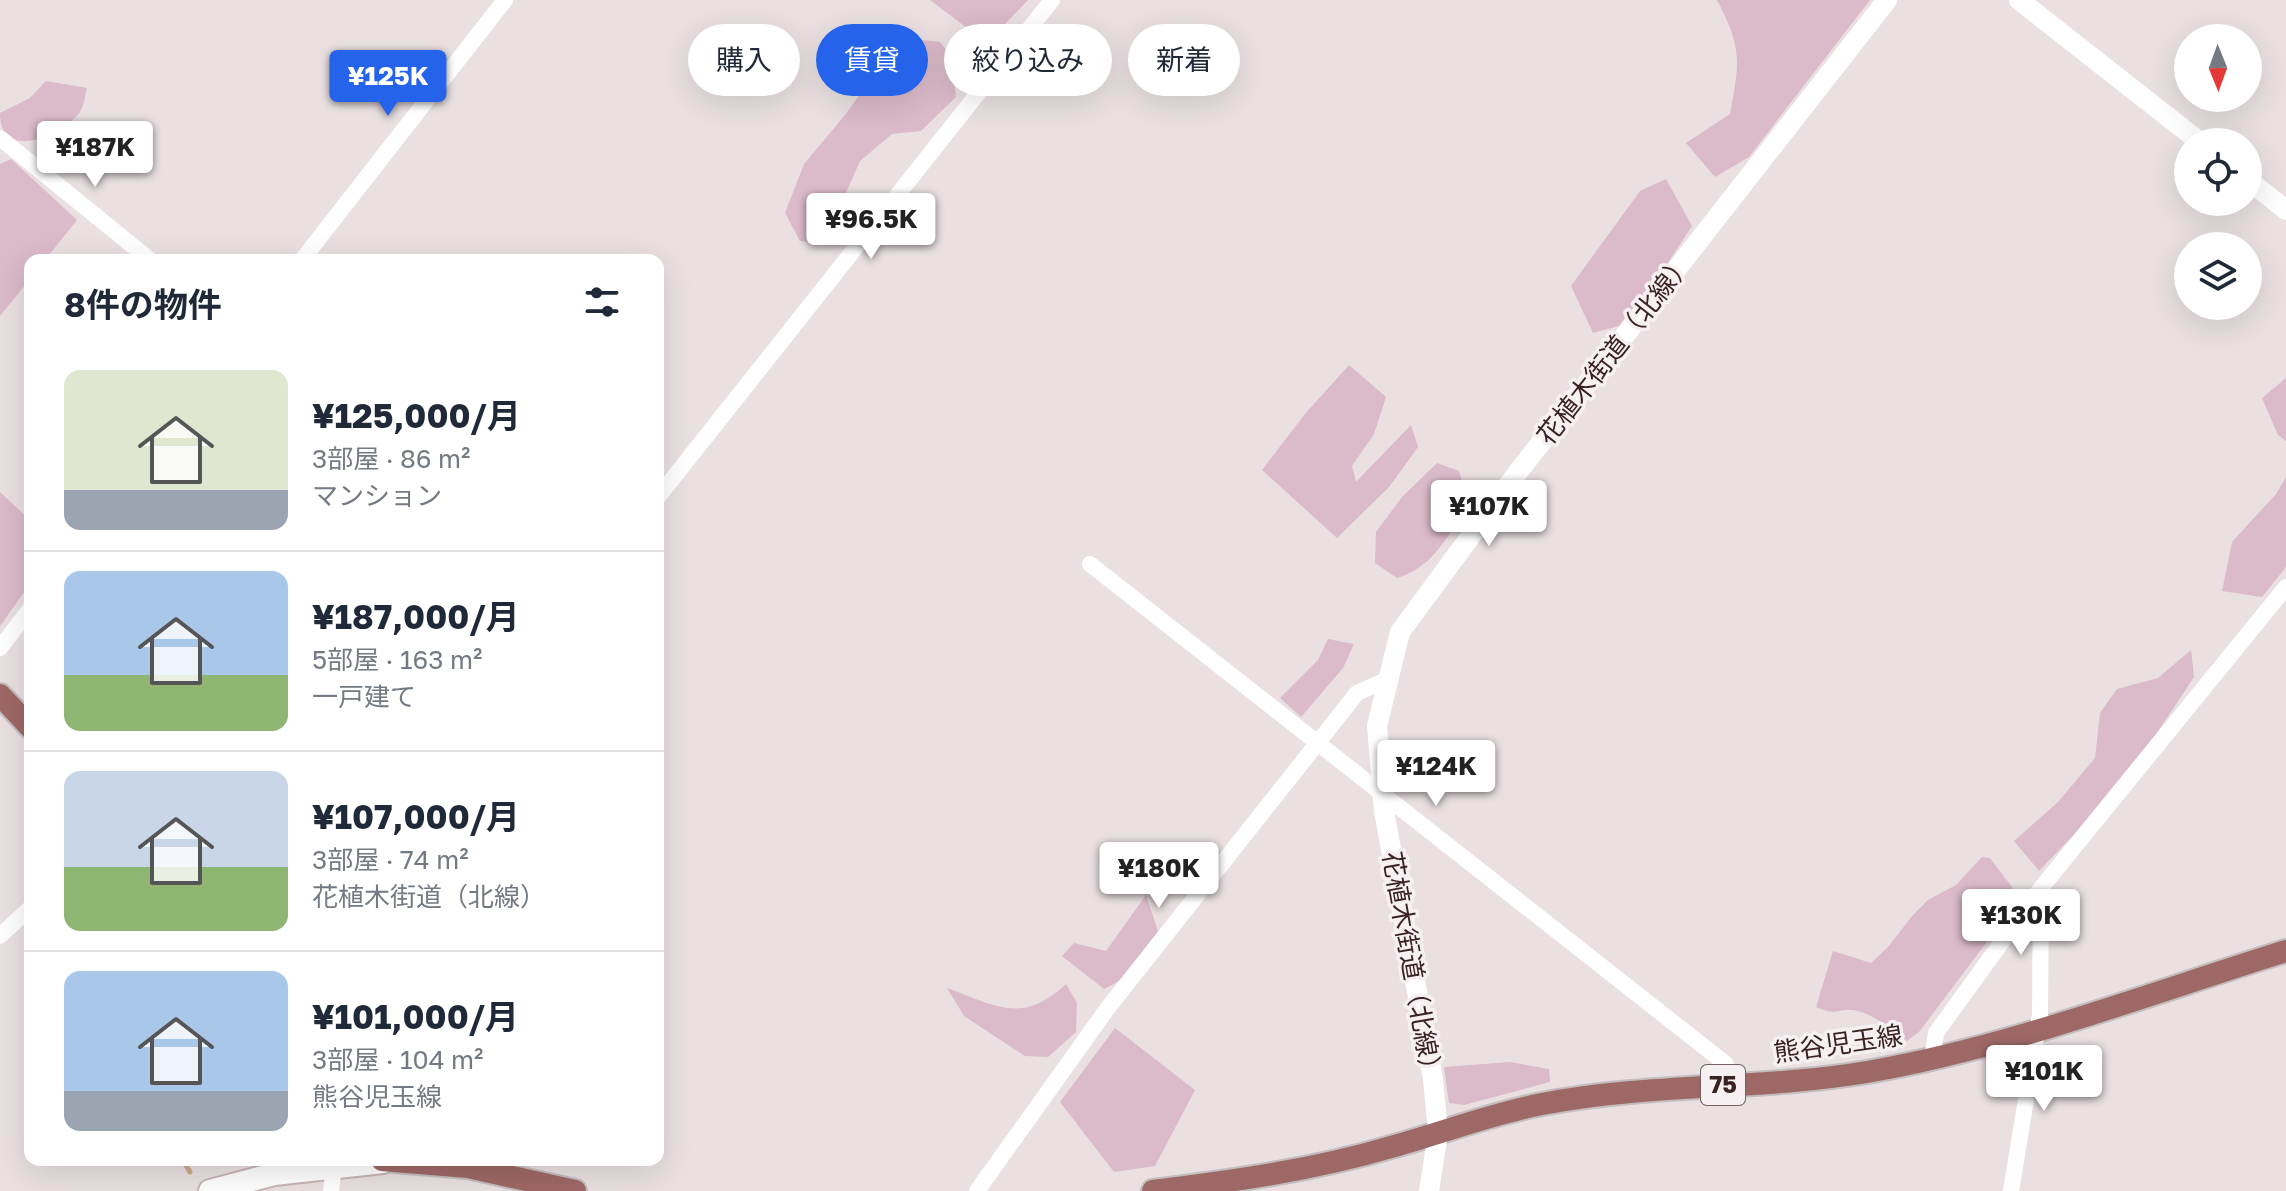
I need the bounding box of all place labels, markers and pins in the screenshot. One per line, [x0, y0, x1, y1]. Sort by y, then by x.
pin: ¥125K [332, 50, 444, 118]
pin: ¥187K [39, 121, 151, 189]
pin: ¥96.5K [806, 193, 936, 261]
pin: ¥107K [1433, 480, 1545, 548]
pin: ¥124K [1380, 740, 1492, 808]
pin: ¥180K [1103, 842, 1215, 910]
pin: ¥130K [1965, 889, 2077, 957]
pin: ¥101K [1988, 1045, 2100, 1113]

